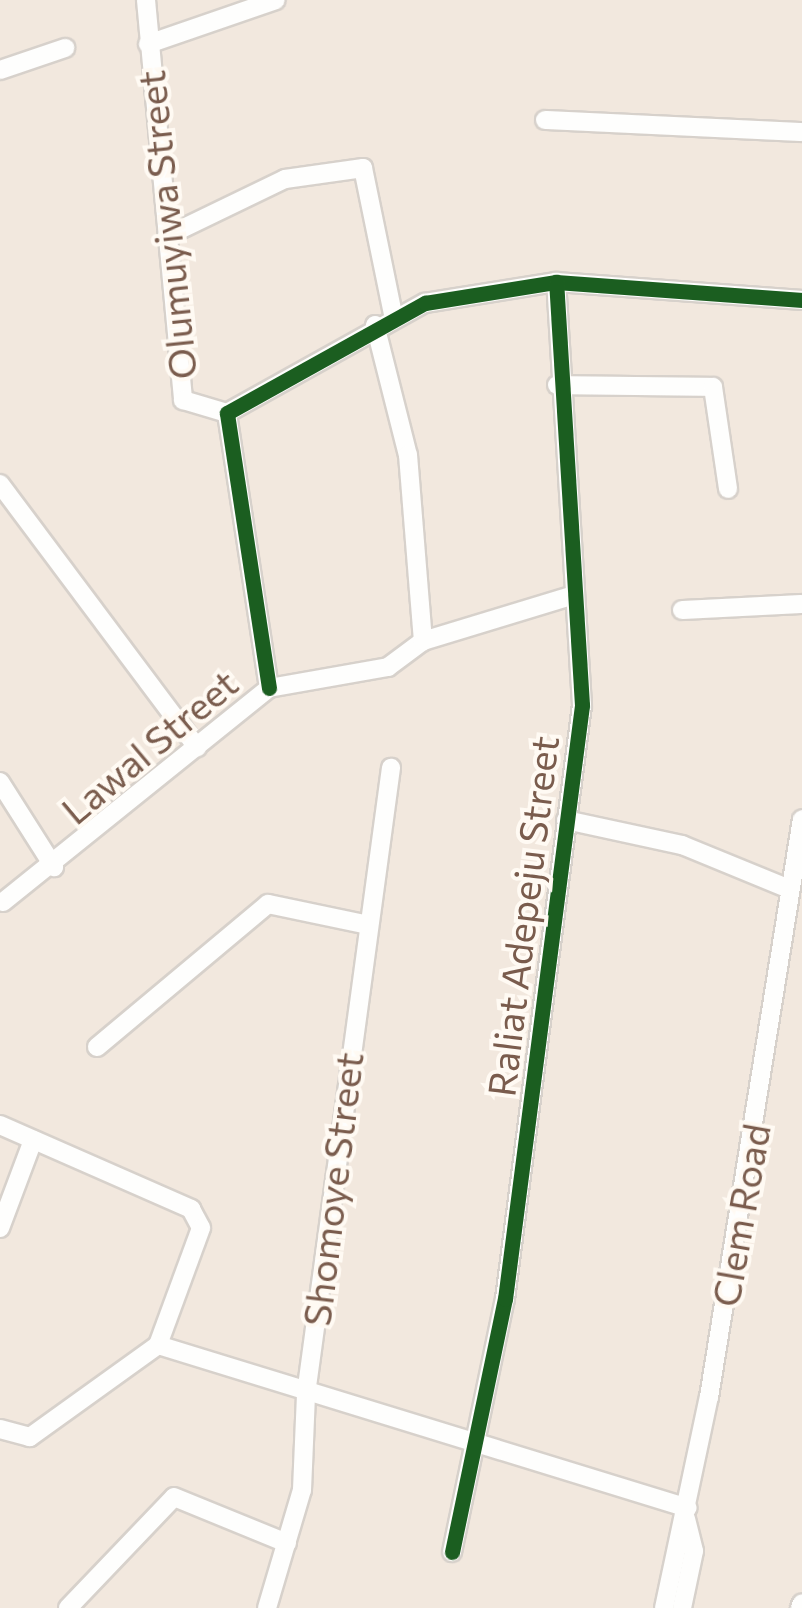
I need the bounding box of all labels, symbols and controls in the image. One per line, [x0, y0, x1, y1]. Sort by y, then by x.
street label: Olumuyiwa Street [127, 68, 205, 382]
street label: Lawal Street [52, 659, 246, 833]
street label: Raliat Adepeju Street [477, 733, 567, 1099]
street label: Shomoye Street [293, 1049, 371, 1329]
street label: Clem Road [701, 1120, 779, 1310]

